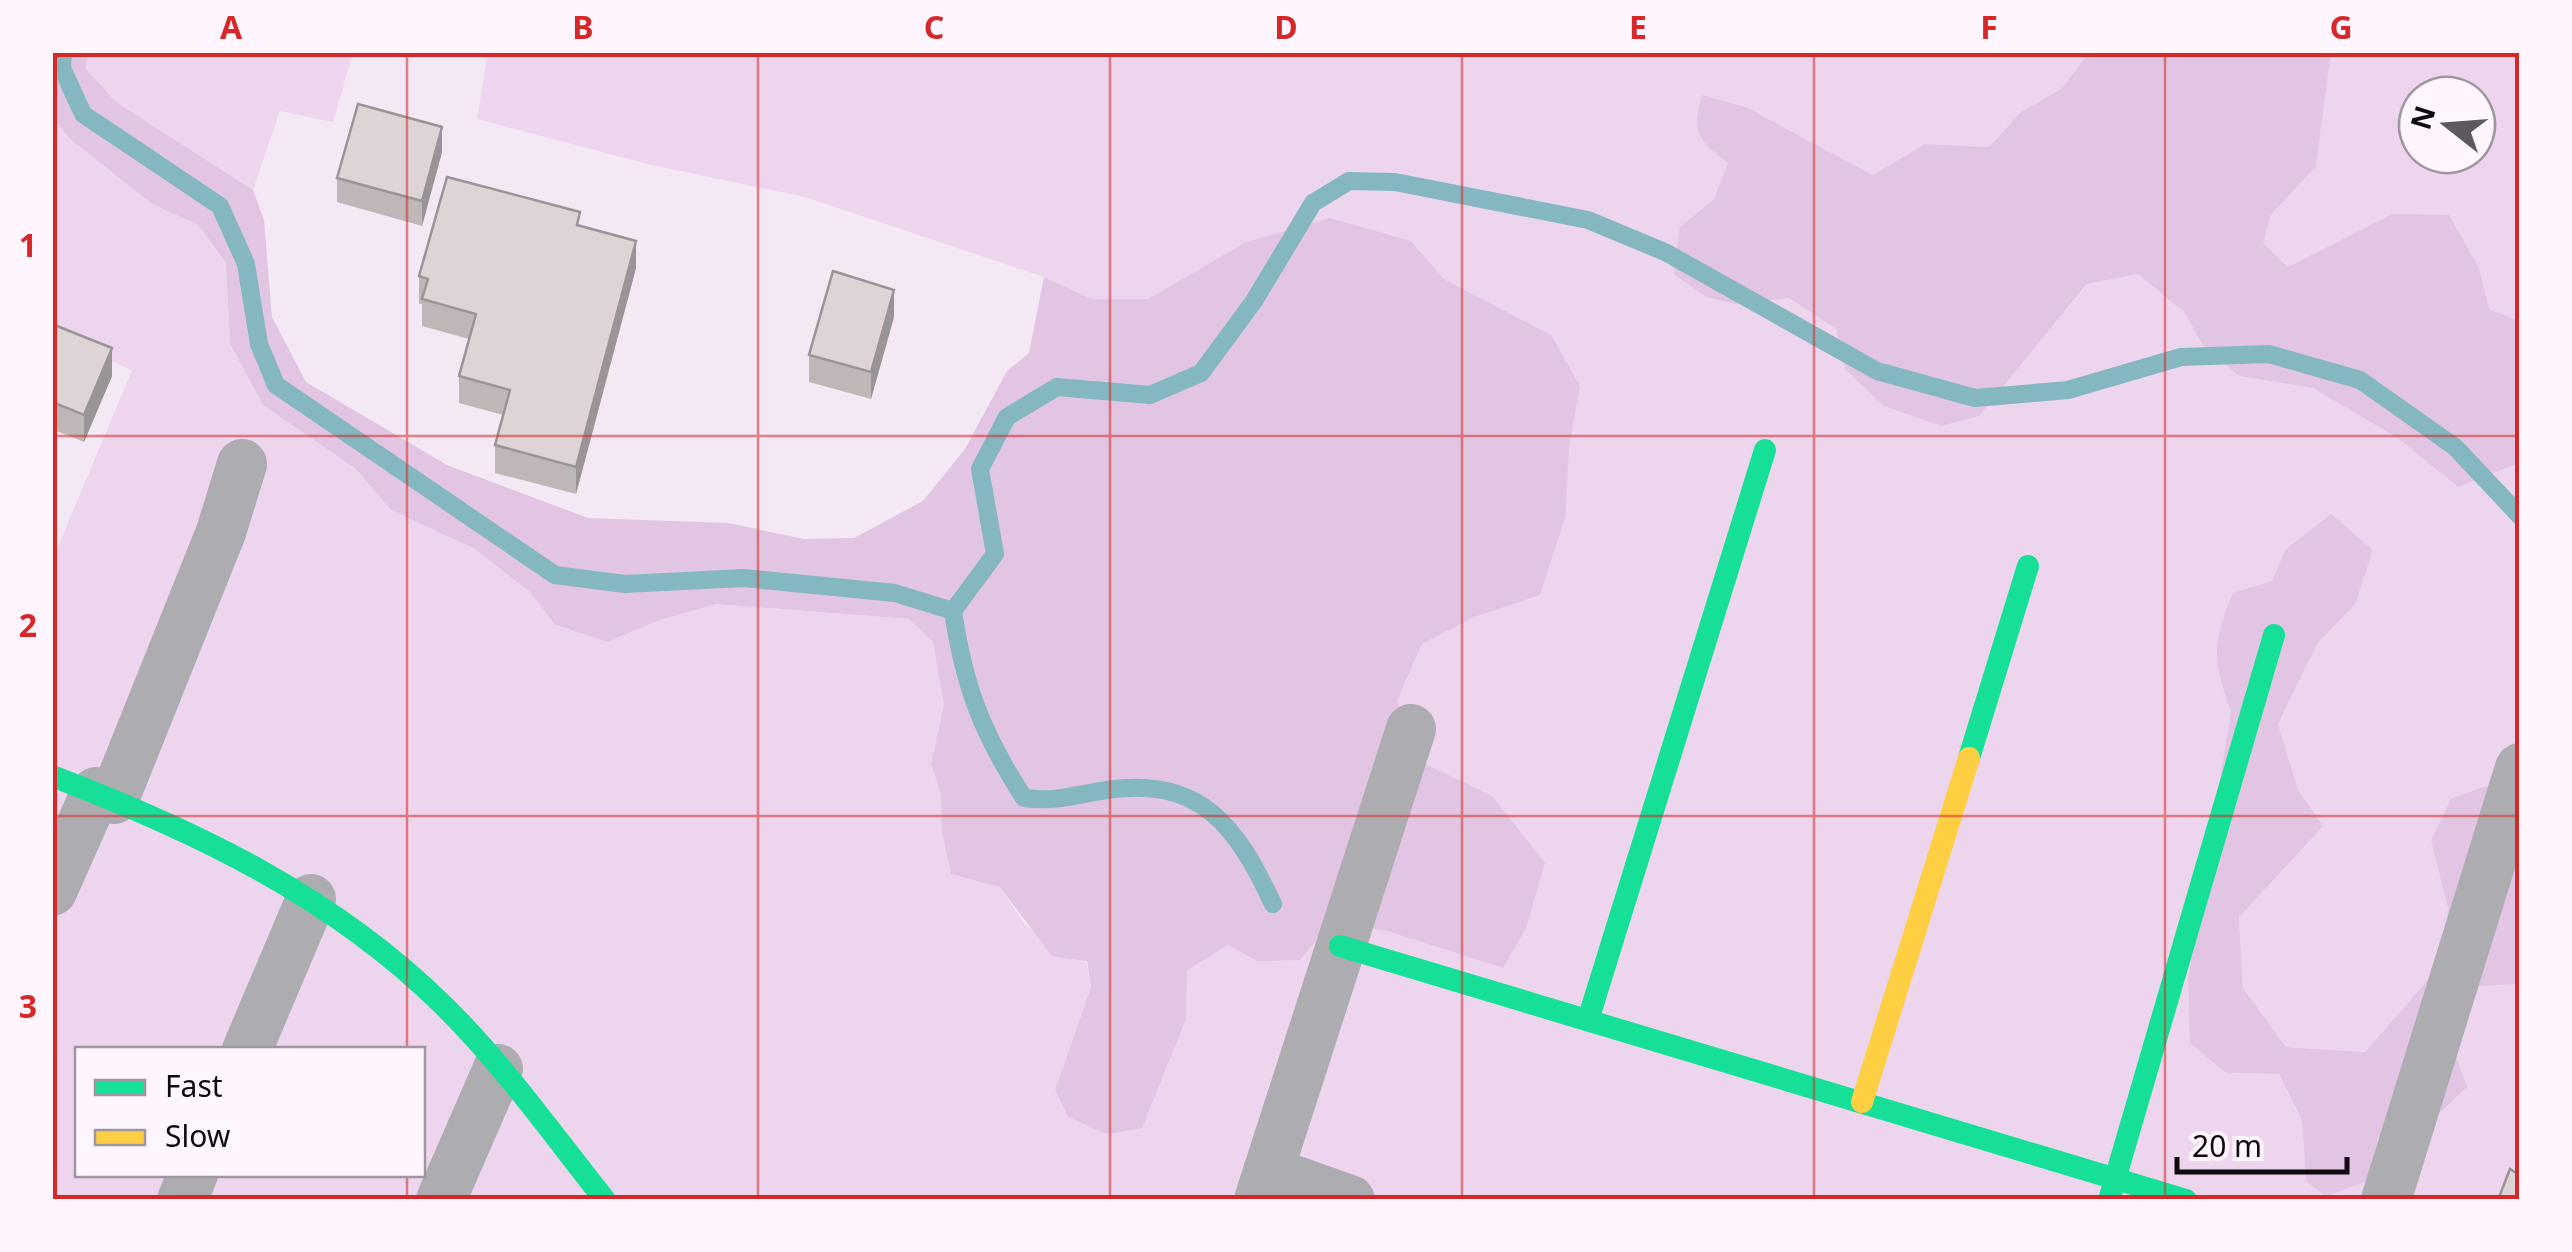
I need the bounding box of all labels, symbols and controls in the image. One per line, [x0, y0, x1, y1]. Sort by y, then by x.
text: A [220, 5, 243, 48]
text: B [572, 5, 594, 48]
text: C [924, 5, 944, 48]
text: D [1274, 5, 1298, 48]
text: E [1629, 5, 1647, 48]
text: F [1980, 5, 1998, 48]
text: G [2329, 5, 2353, 48]
north arrow [2397, 75, 2497, 175]
text: N [2401, 101, 2444, 134]
text: 1 [19, 223, 37, 266]
text: 2 [19, 603, 37, 646]
text: 3 [19, 984, 37, 1027]
legend [75, 1047, 425, 1177]
text: Fast [165, 1065, 223, 1106]
scale bar [2177, 1112, 2347, 1174]
text: Slow [165, 1115, 231, 1156]
text: 20 m [2192, 1125, 2262, 1166]

